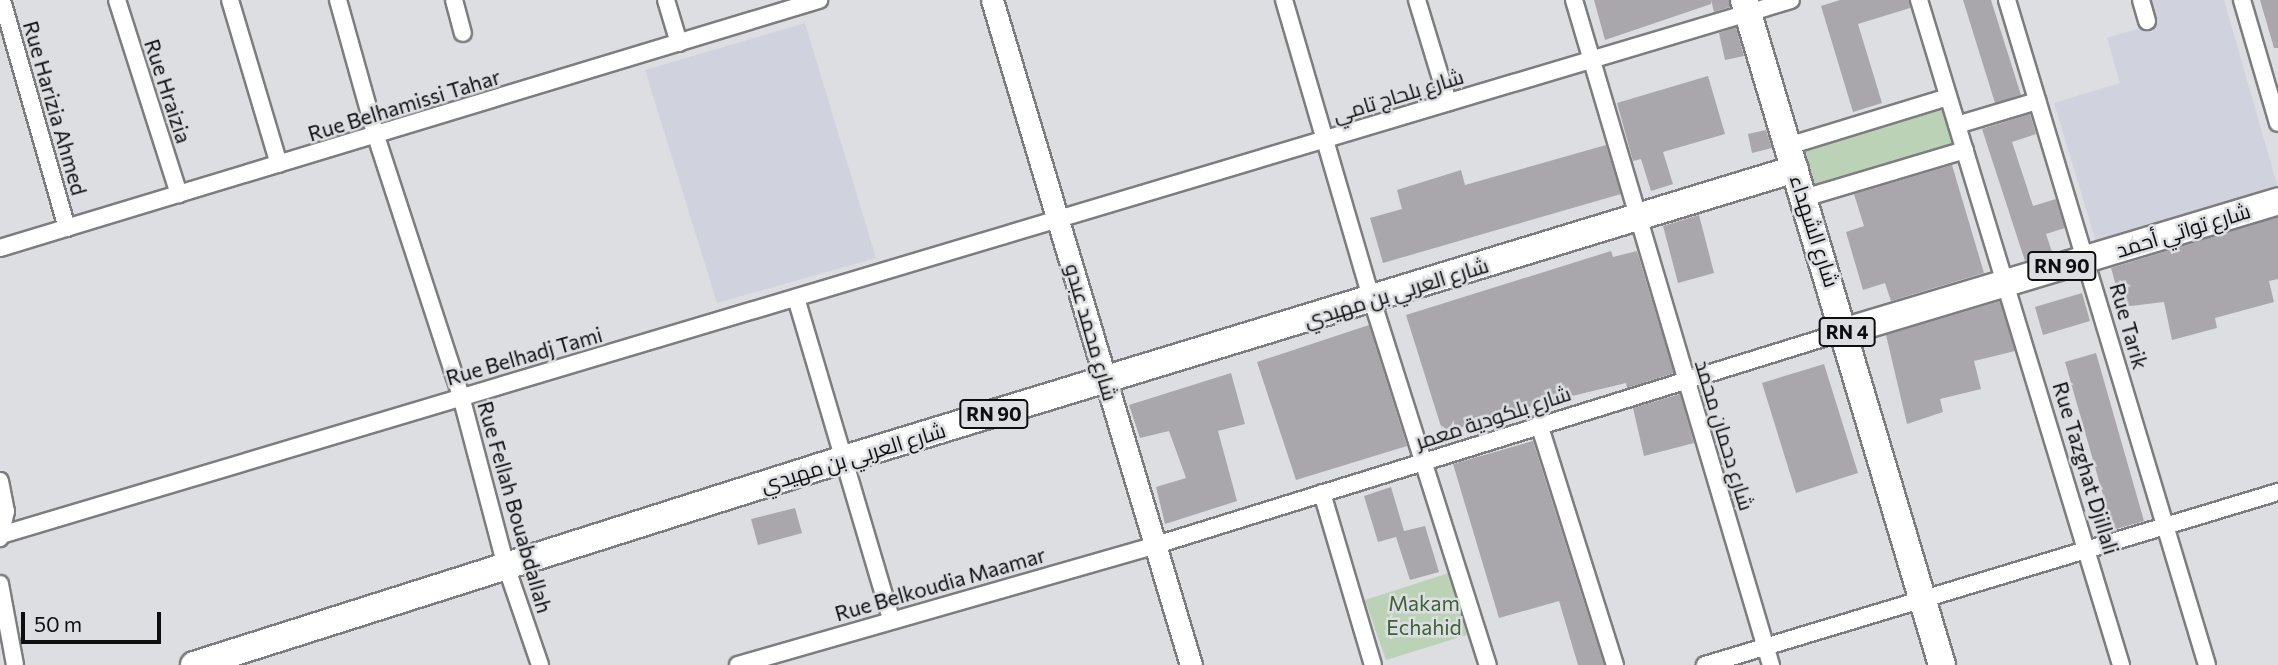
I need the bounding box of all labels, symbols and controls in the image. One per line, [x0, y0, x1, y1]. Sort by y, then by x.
street label: Rue Harizia Ahmed [18, 18, 92, 198]
street label: Rue Hraizia [139, 36, 197, 146]
street label: شارع بلحاج تامي [1329, 63, 1467, 127]
street label: Rue Belhamissi Tahar [305, 64, 503, 146]
street label: شارع الشهداء [1785, 172, 1845, 290]
street label: شارع تواتي أحمد [2113, 198, 2253, 262]
road number: RN 90 [2027, 250, 2097, 282]
street label: شارع العربي بن مهيدي [1301, 252, 1491, 332]
street label: شارع محمد عبدو [1060, 260, 1124, 404]
street label: Rue Tarik [2105, 280, 2153, 372]
road number: RN 4 [1817, 316, 1877, 348]
street label: Rue Belhadj Tami [443, 322, 605, 390]
street label: شارع دحمان محمد [1690, 357, 1760, 513]
street label: Rue Tazghat Djillali [2048, 378, 2124, 558]
street label: شارع بلكودية معمر [1412, 380, 1574, 454]
street label: Rue Fellah Bouabdallah [473, 398, 557, 616]
road number: RN 90 [959, 398, 1029, 430]
street label: شارع العربي بن مهيدي [758, 417, 948, 497]
street label: Rue Belkoudia Maamar [832, 542, 1048, 626]
park label: Makam Echahid [1386, 590, 1462, 640]
scale bar [24, 598, 164, 642]
text: 50 m [34, 611, 82, 636]

